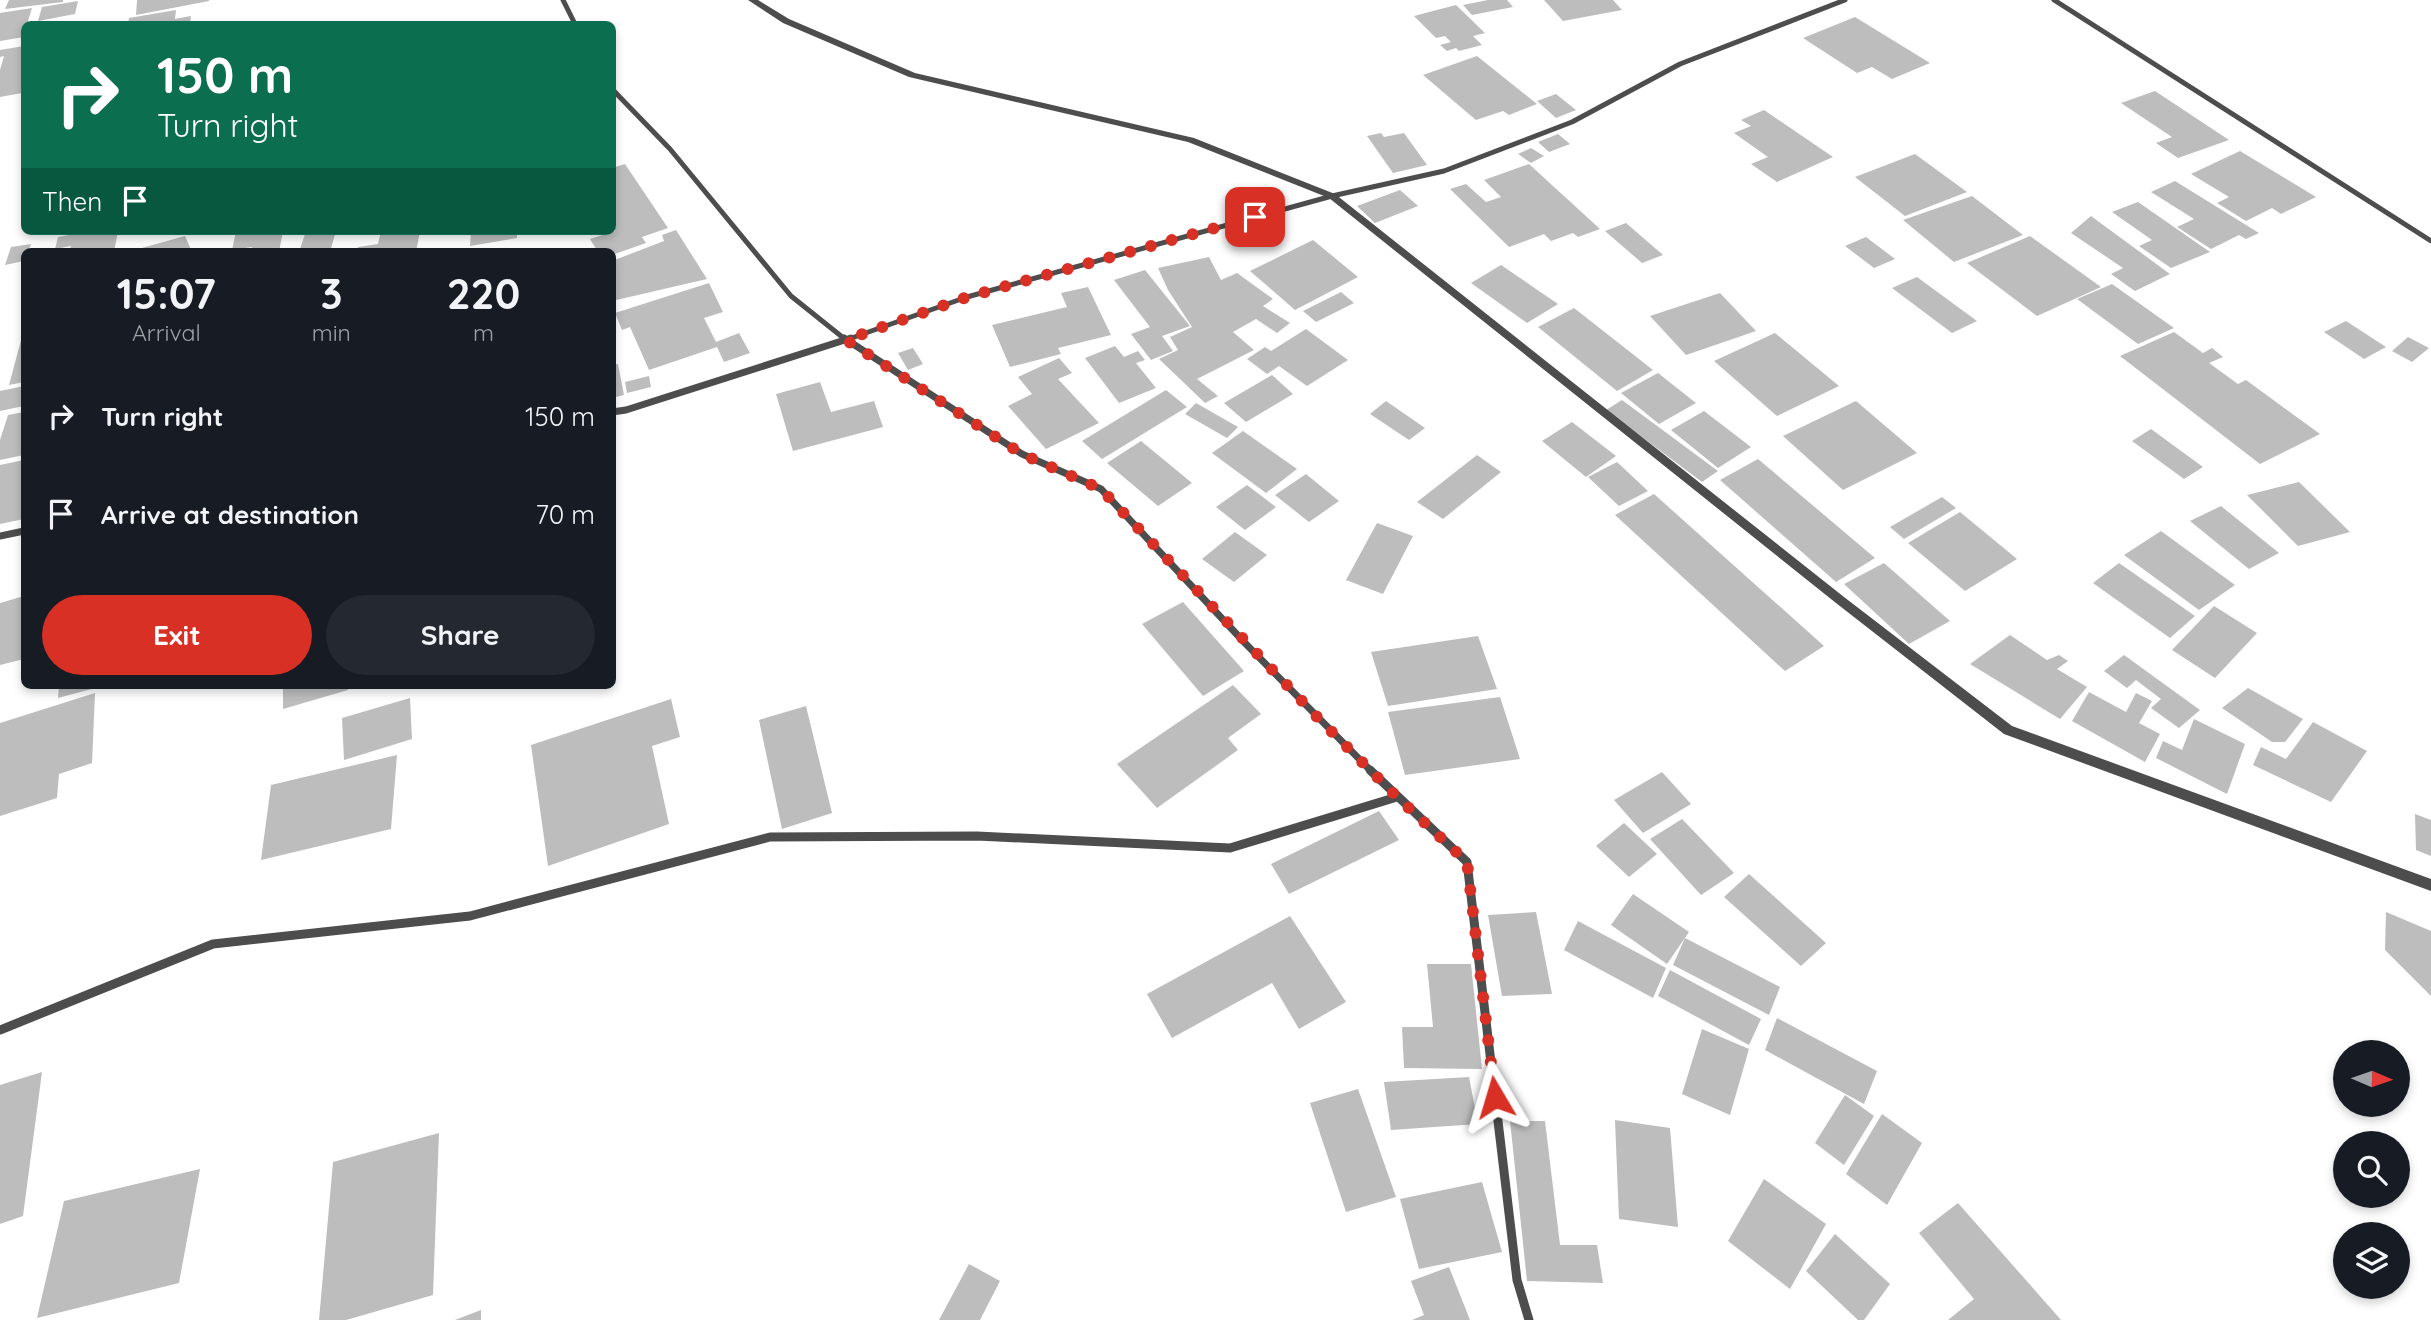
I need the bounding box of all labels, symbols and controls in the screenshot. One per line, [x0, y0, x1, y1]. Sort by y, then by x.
text: 150 m [157, 44, 293, 105]
icon: right [42, 49, 133, 140]
text: Turn right [157, 105, 298, 145]
icon: arrive [116, 182, 154, 220]
text: Then [42, 185, 102, 218]
pin [1225, 187, 1285, 247]
icon: arrive [1236, 198, 1274, 236]
text: 15:07 [117, 267, 216, 320]
text: 3 [320, 267, 343, 320]
text: 220 [447, 267, 520, 320]
text: Arrival [132, 318, 201, 347]
text: min [312, 318, 351, 347]
text: m [473, 318, 494, 347]
icon: right [42, 397, 80, 435]
text: Turn right [101, 400, 223, 433]
text: 150 m [525, 400, 595, 433]
icon: arrive [42, 495, 80, 533]
text: Arrive at destination [101, 498, 359, 531]
text: 70 m [535, 498, 595, 531]
button: Exit [42, 595, 312, 675]
button: Share [326, 595, 595, 675]
north arrow [2333, 1040, 2410, 1116]
map controls [2333, 1040, 2410, 1299]
position arrow [1458, 1060, 1532, 1134]
button: search [2333, 1131, 2410, 1208]
button: layers [2333, 1222, 2410, 1299]

